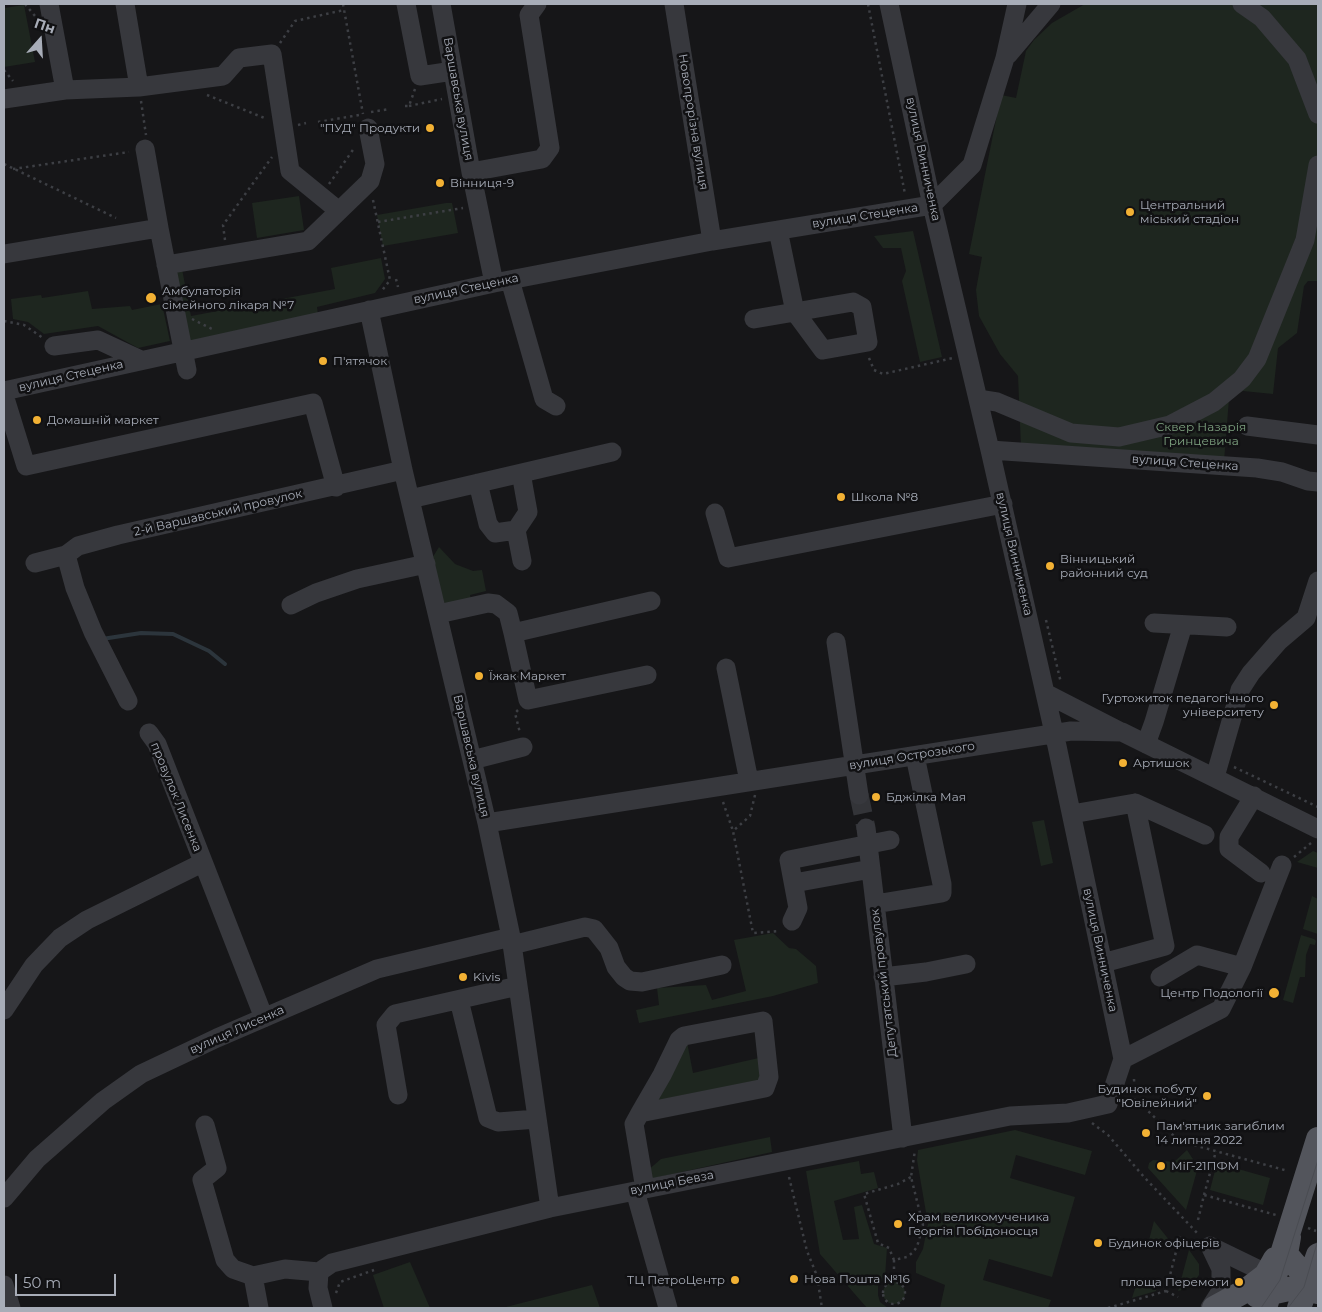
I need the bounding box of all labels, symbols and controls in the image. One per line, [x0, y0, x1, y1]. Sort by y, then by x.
text: Пн [32, 14, 58, 38]
north arrow [15, 15, 65, 65]
street label: Варшавська вулиця [440, 36, 476, 162]
street label: Новопрорізна вулиця [675, 53, 711, 191]
street label: вулиця Винниченка [903, 96, 943, 222]
place label: "ПУД" Продукти [320, 121, 420, 135]
marker: "ПУД" Продукти [424, 122, 436, 134]
place label: Вінниця-9 [450, 176, 514, 190]
marker: Вінниця-9 [434, 177, 446, 189]
place label: Центральний міський стадіон [1140, 198, 1239, 226]
street label: вулиця Стеценка [811, 201, 919, 231]
marker: Центральний міський стадіон [1124, 206, 1136, 218]
street label: вулиця Стеценка [412, 271, 520, 307]
place label: Амбулаторія сімейного лікаря №7 [162, 284, 294, 312]
marker: Амбулаторія сімейного лікаря №7 [144, 291, 158, 305]
place label: П'ятячок [333, 354, 387, 368]
marker: П'ятячок [317, 355, 329, 367]
street label: вулиця Стеценка [17, 357, 125, 395]
place label: Домашній маркет [47, 413, 159, 427]
marker: Домашній маркет [31, 414, 43, 426]
park label: Сквер Назарія Гринцевича [1156, 420, 1246, 448]
street label: вулиця Стеценка [1131, 452, 1239, 474]
street label: 2-й Варшавський провулок [132, 487, 304, 539]
place label: Школа №8 [851, 490, 918, 504]
marker: Школа №8 [835, 491, 847, 503]
street label: вулиця Винниченка [993, 491, 1035, 617]
place label: Вінницький районний суд [1060, 552, 1148, 580]
marker: Вінницький районний суд [1044, 560, 1056, 572]
place label: Їжак Маркет [489, 669, 566, 683]
marker: Їжак Маркет [473, 670, 485, 682]
place label: Гуртожиток педагогічного університету [1102, 691, 1264, 719]
street label: Варшавська вулиця [450, 693, 492, 819]
marker: Гуртожиток педагогічного університету [1268, 699, 1280, 711]
street label: вулиця Острозького [848, 739, 976, 773]
street label: провулок Лисенка [147, 740, 205, 854]
place label: Артишок [1133, 756, 1190, 770]
marker: Артишок [1117, 757, 1129, 769]
place label: Бджілка Мая [886, 790, 966, 804]
marker: Бджілка Мая [870, 791, 882, 803]
street label: вулиця Винниченка [1080, 887, 1120, 1013]
street label: Депутатський провулок [868, 908, 900, 1058]
place label: Kivis [473, 970, 500, 984]
marker: Kivis [457, 971, 469, 983]
place label: Центр Подології [1160, 986, 1263, 1000]
marker: Центр Подології [1267, 986, 1281, 1000]
street label: вулиця Лисенка [188, 1003, 286, 1057]
place label: Будинок побуту "Ювілейний" [1098, 1082, 1197, 1110]
marker: Будинок побуту "Ювілейний" [1201, 1090, 1213, 1102]
place label: Пам'ятник загиблим 14 липня 2022 [1156, 1119, 1285, 1147]
marker: Пам'ятник загиблим 14 липня 2022 [1140, 1127, 1152, 1139]
place label: МіГ-21ПФМ [1171, 1159, 1239, 1173]
marker: МіГ-21ПФМ [1155, 1160, 1167, 1172]
street label: вулиця Бевза [629, 1168, 715, 1198]
place label: Храм великомученика Георгія Побідоносця [908, 1210, 1049, 1238]
marker: Храм великомученика Георгія Побідоносця [892, 1218, 904, 1230]
place label: Будинок офіцерів [1108, 1236, 1220, 1250]
marker: Будинок офіцерів [1092, 1237, 1104, 1249]
scale bar [18, 1264, 119, 1296]
place label: Нова Пошта №16 [804, 1272, 910, 1286]
text: 50 m [23, 1273, 61, 1292]
place label: ТЦ ПетроЦентр [627, 1273, 725, 1287]
marker: Нова Пошта №16 [788, 1273, 800, 1285]
marker: ТЦ ПетроЦентр [729, 1274, 741, 1286]
place label: площа Перемоги [1120, 1275, 1229, 1289]
marker: площа Перемоги [1233, 1276, 1245, 1288]

